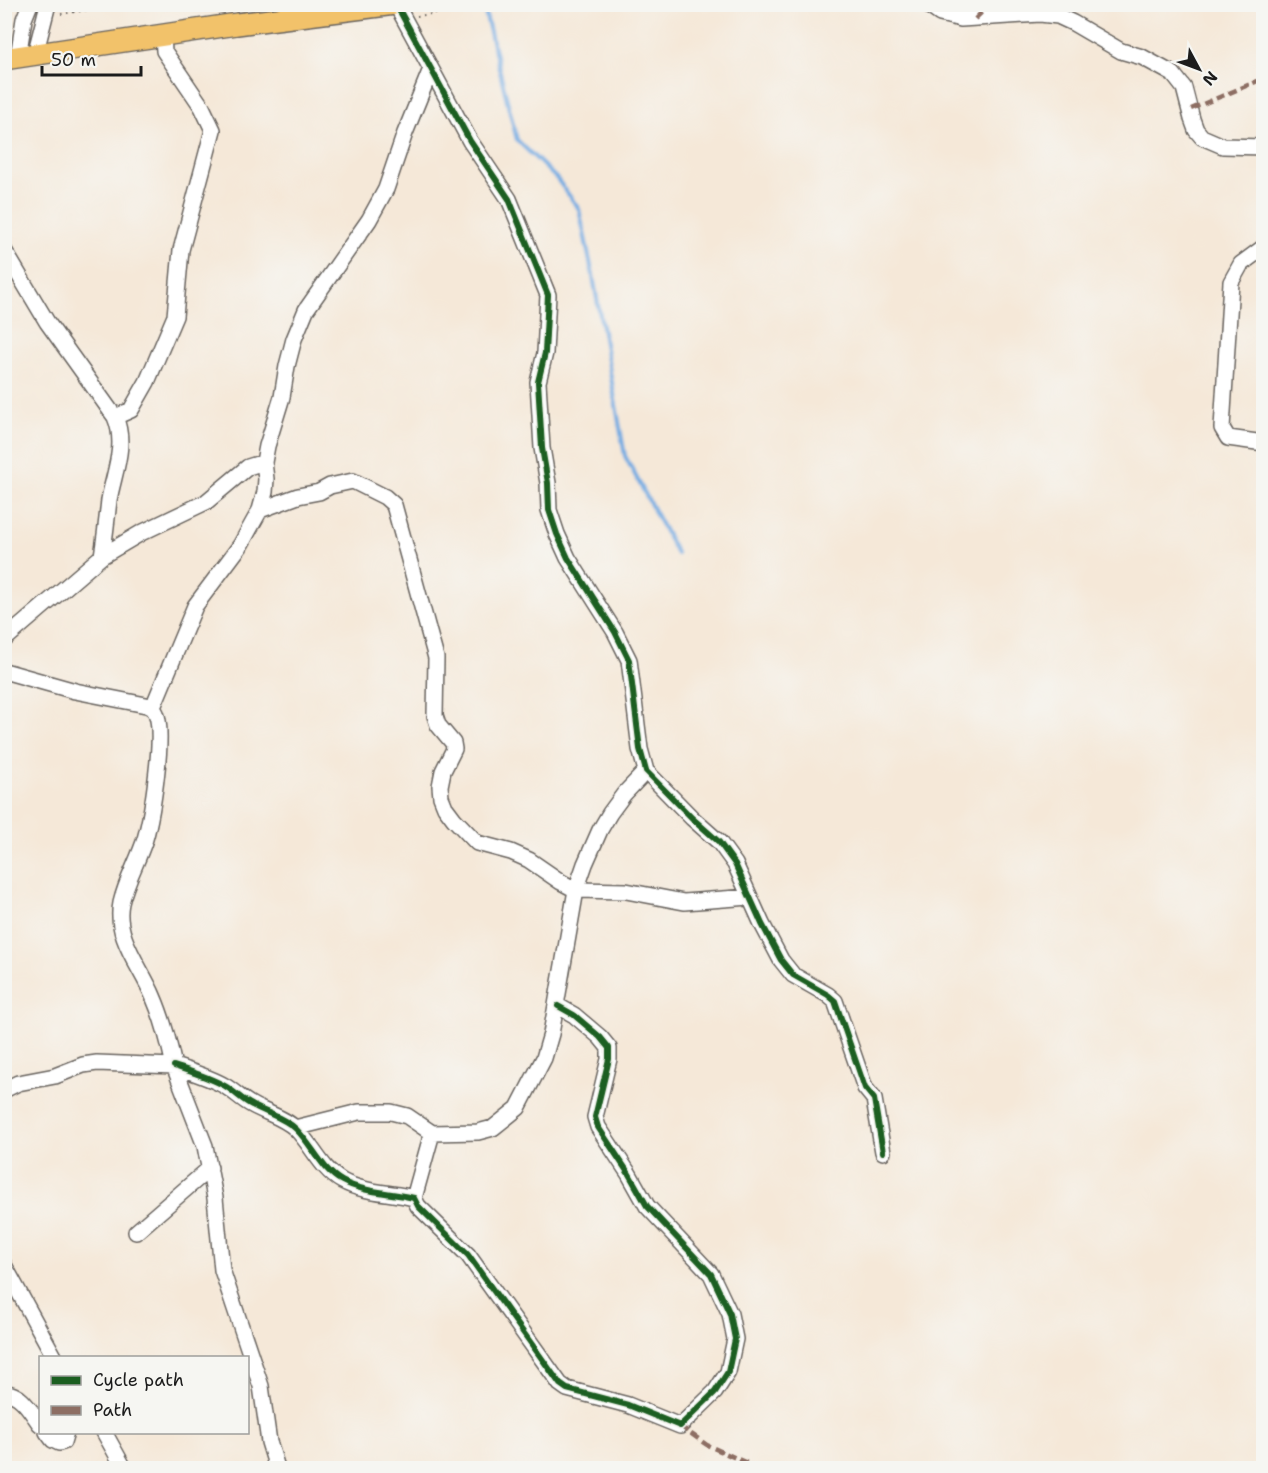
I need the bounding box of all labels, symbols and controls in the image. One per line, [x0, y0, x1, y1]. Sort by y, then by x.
scale bar [42, 39, 141, 77]
north arrow [1169, 39, 1229, 99]
text: 50 m [51, 48, 96, 72]
text: N [1198, 67, 1222, 90]
legend [39, 1356, 249, 1434]
text: Cycle path [93, 1368, 184, 1392]
text: Path [93, 1398, 132, 1422]

